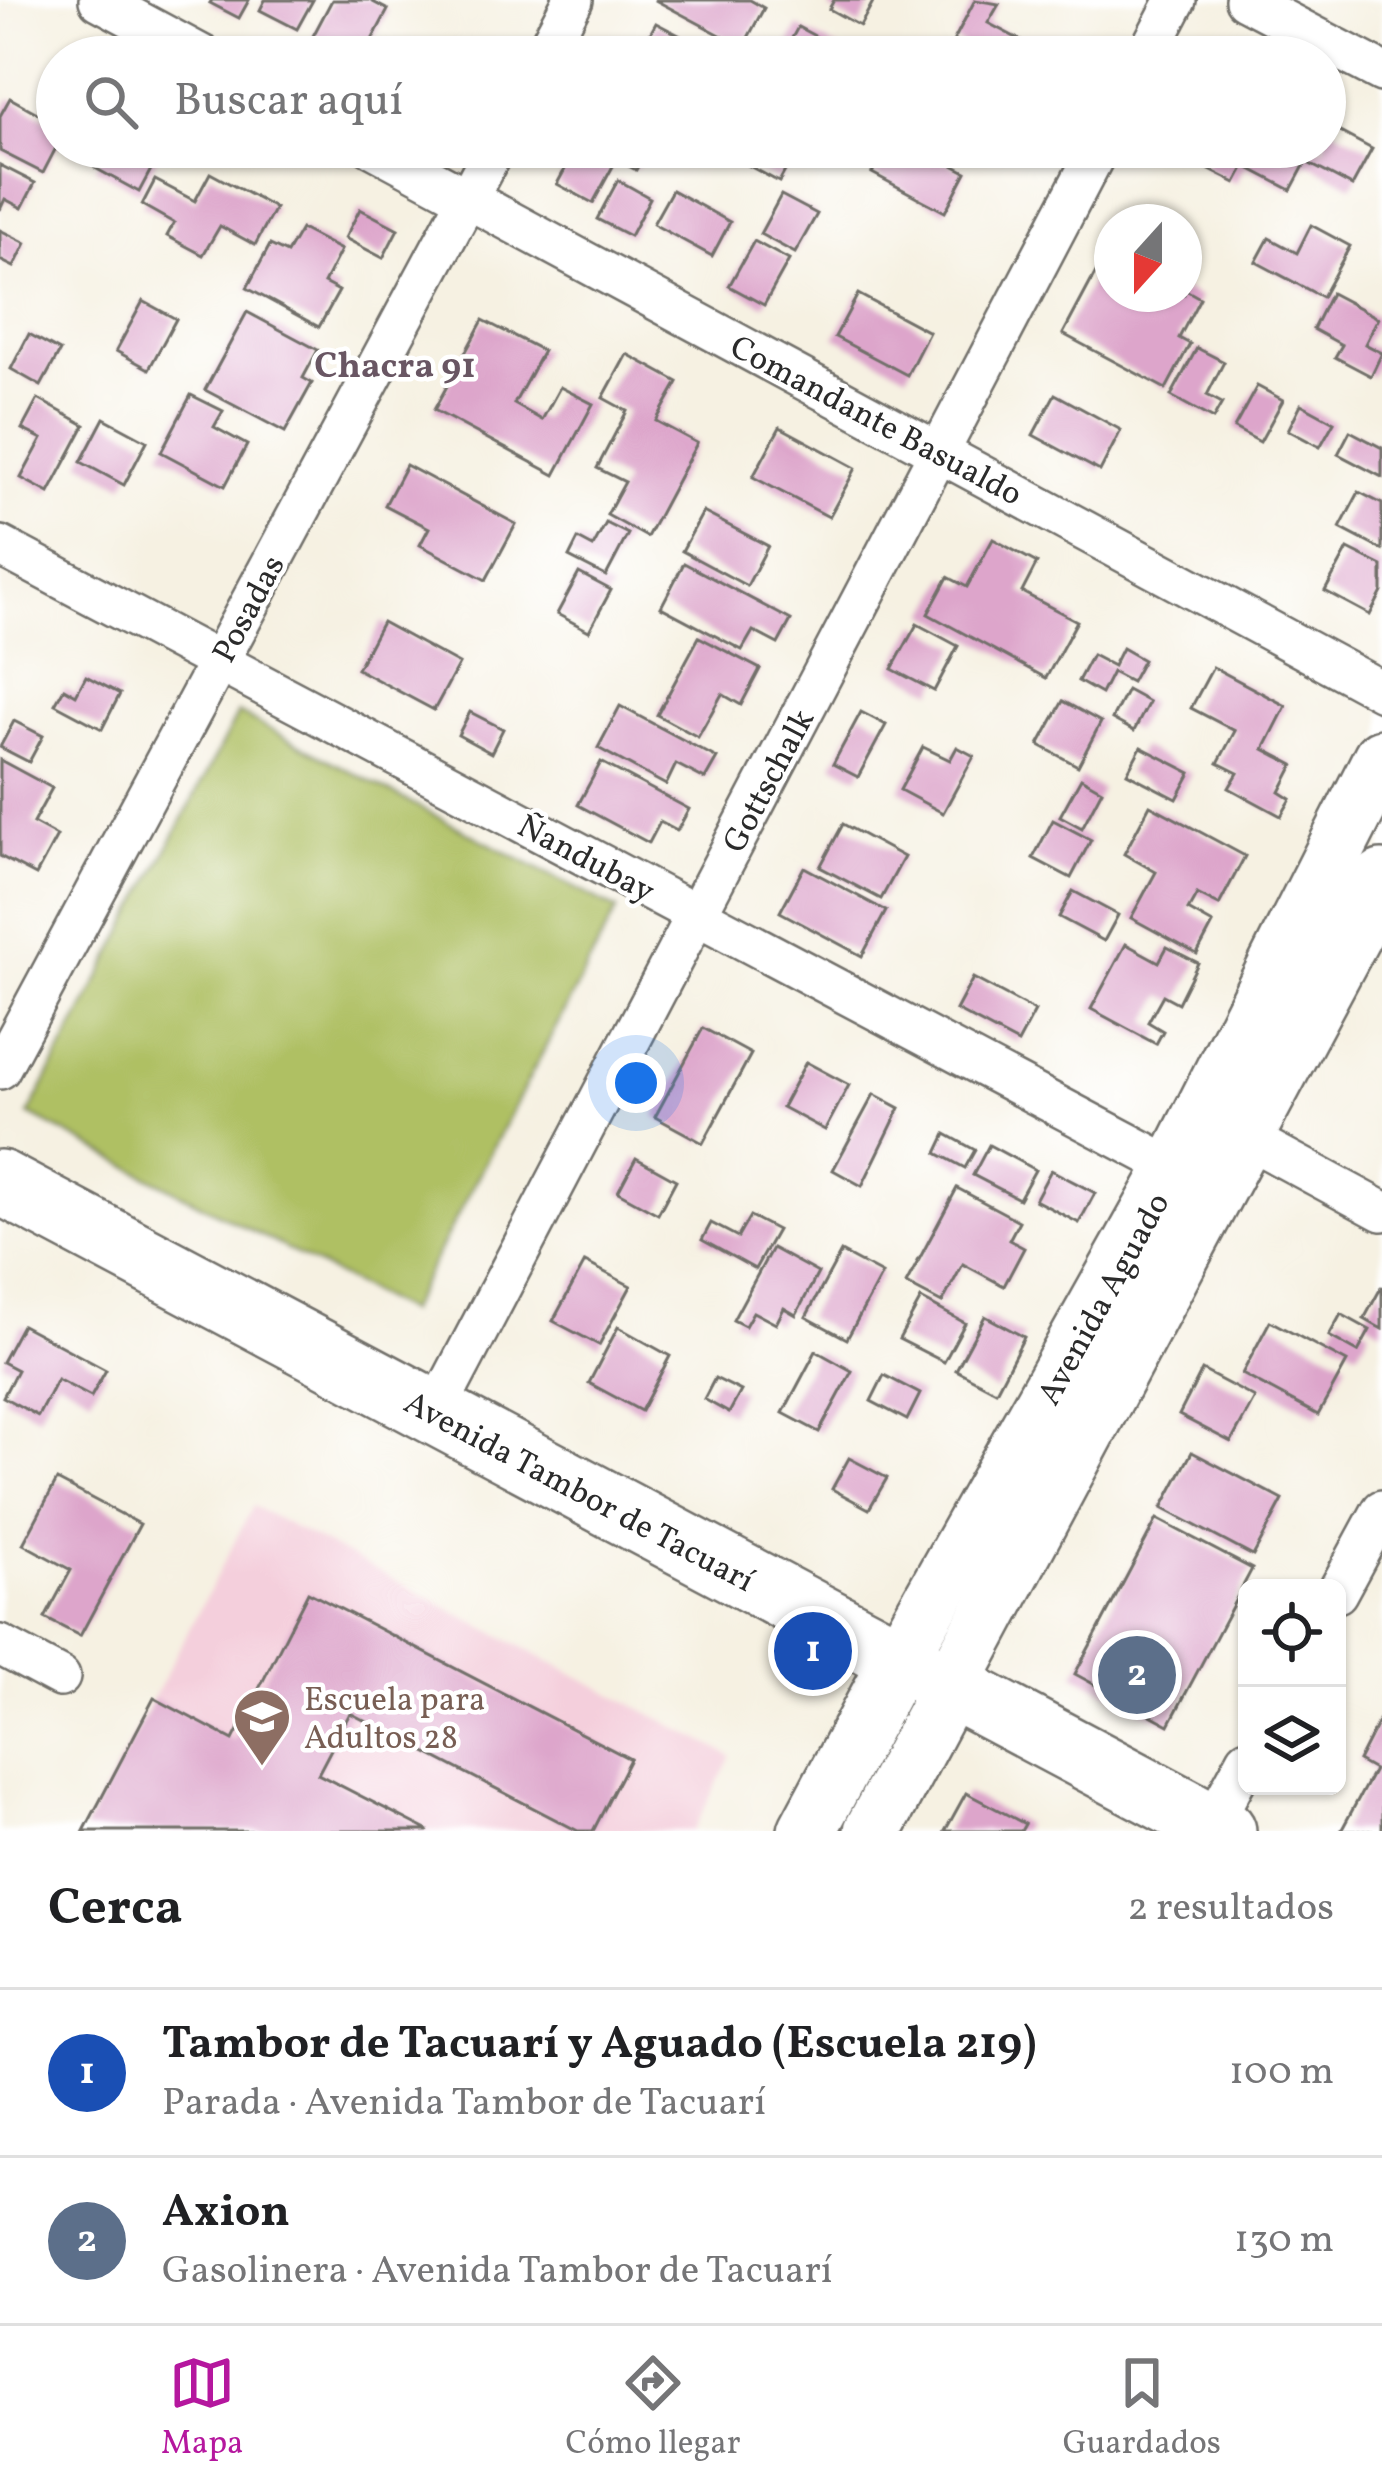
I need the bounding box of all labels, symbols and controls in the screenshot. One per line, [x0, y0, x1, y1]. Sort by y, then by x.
search box [36, 36, 1346, 168]
icon: search [78, 69, 144, 135]
text: Buscar aquí [174, 71, 403, 134]
north arrow [1094, 204, 1202, 312]
street label: Comandante Basualdo [721, 326, 1029, 519]
district label: Chacra 91 [314, 343, 476, 393]
street label: Posadas [203, 548, 298, 672]
street label: Gottschalk [713, 702, 828, 862]
street label: Ñandubay [508, 805, 662, 916]
your location [606, 1053, 666, 1113]
street label: Avenida Aguado [1028, 1185, 1183, 1415]
street label: Avenida Tambor de Tacuarí [395, 1382, 761, 1606]
map controls [1238, 1579, 1346, 1795]
button: locate [1238, 1579, 1346, 1687]
pin: 1 [774, 1606, 852, 1696]
pin: 2 [1098, 1630, 1176, 1720]
place label: Escuela para Adultos 28 [304, 1679, 485, 1763]
school or university icon: Escuela para Adultos 28 [231, 1686, 293, 1768]
button: layers [1238, 1687, 1346, 1795]
text: Cerca [48, 1874, 183, 1945]
text: 2 resultados [1128, 1882, 1334, 1936]
text: Tambor de Tacuarí y Aguado (Escuela 219) [162, 2014, 1037, 2077]
text: 1 [79, 2046, 95, 2100]
text: 100 m [1229, 2046, 1334, 2100]
text: Parada · Avenida Tambor de Tacuarí [162, 2077, 766, 2131]
text: Axion [162, 2182, 290, 2245]
text: 2 [77, 2214, 97, 2268]
text: 130 m [1234, 2214, 1334, 2268]
text: Gasolinera · Avenida Tambor de Tacuarí [162, 2245, 833, 2299]
tab: Mapa [161, 2350, 244, 2468]
tab: Cómo llegar [566, 2350, 741, 2468]
tab: Guardados [1063, 2350, 1221, 2468]

